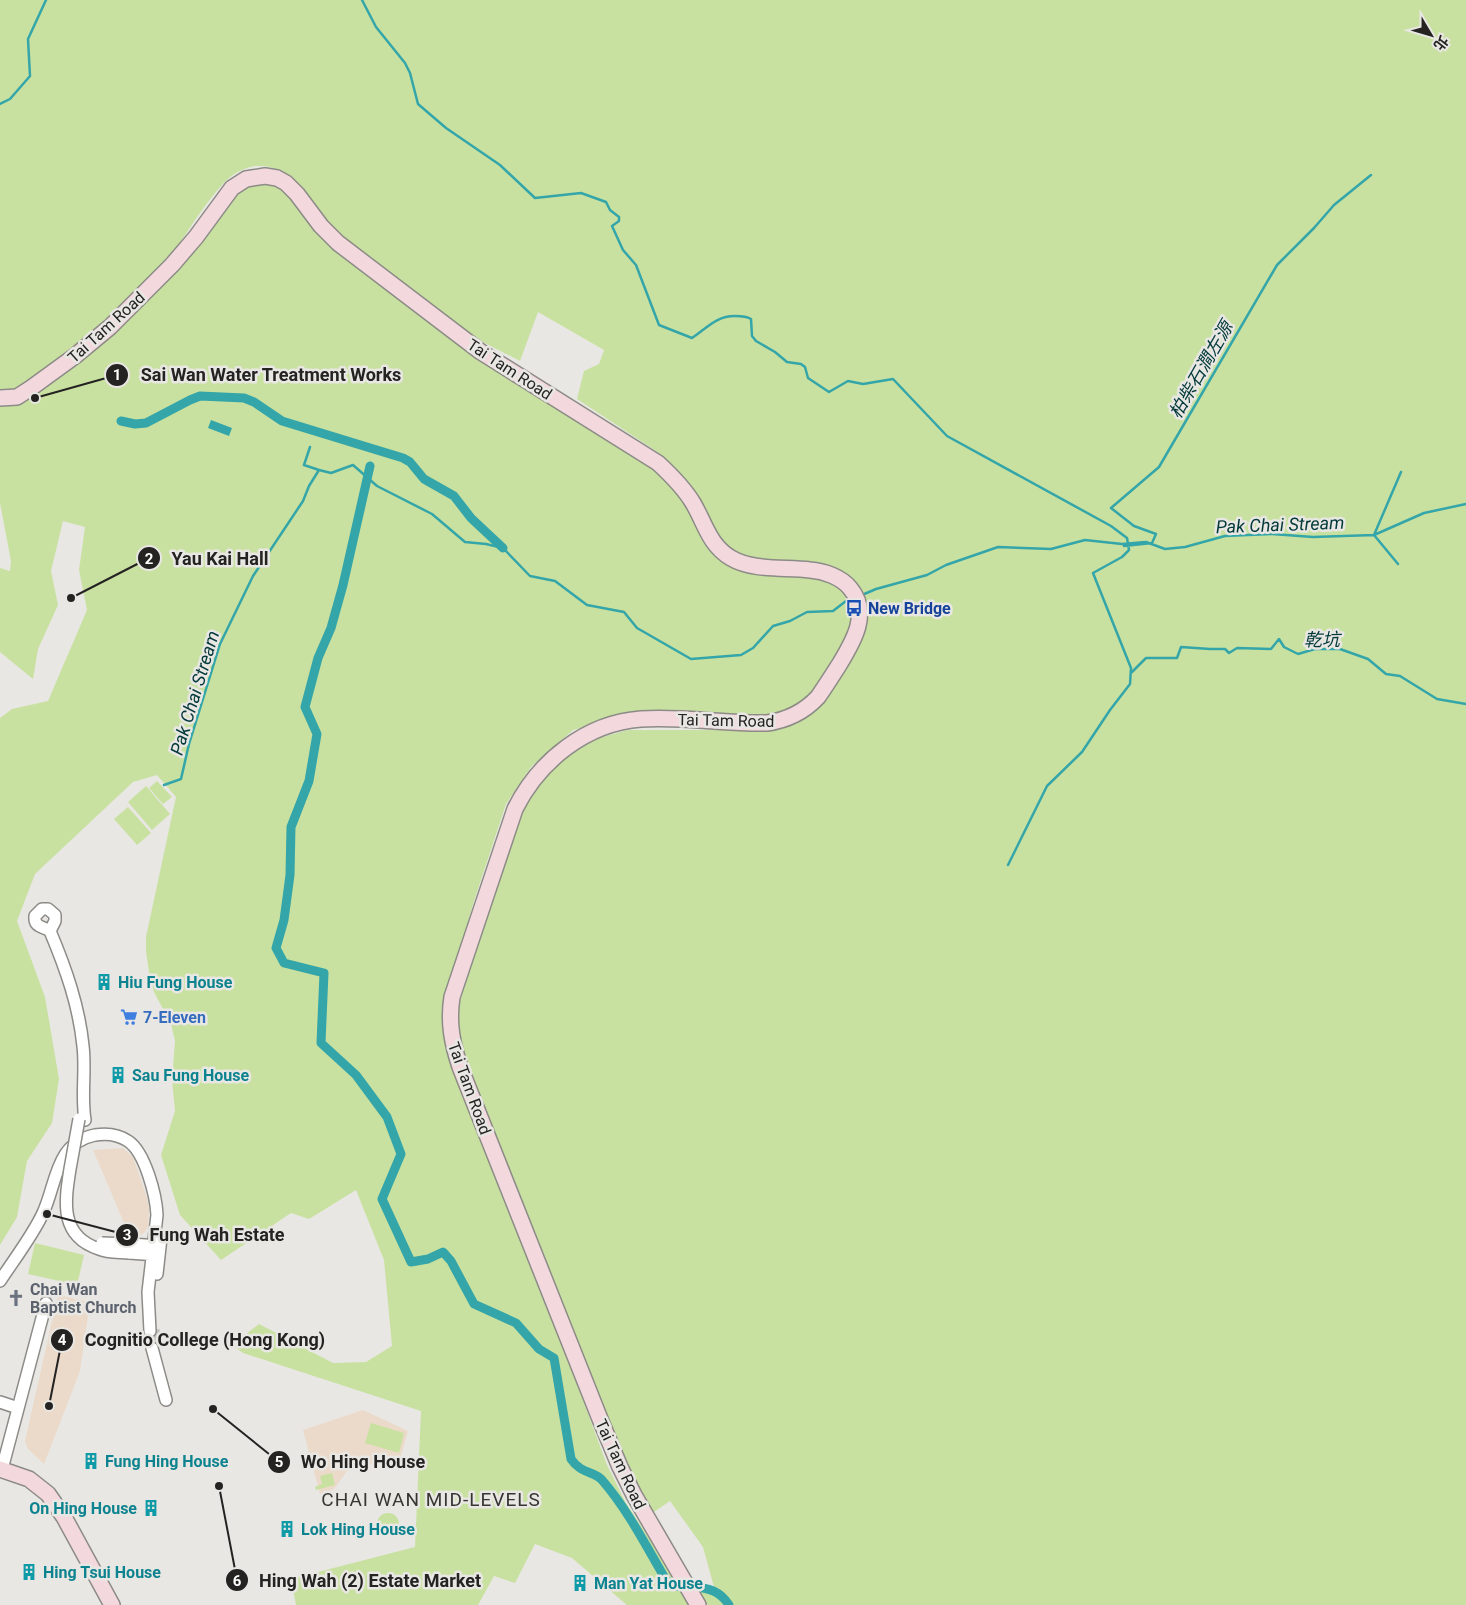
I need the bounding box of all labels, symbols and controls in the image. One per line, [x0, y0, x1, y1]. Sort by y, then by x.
north arrow [1406, 10, 1456, 60]
text: 北 [1431, 33, 1452, 53]
street label: Tai Tam Road [64, 288, 149, 367]
water label: 柏柴石澗左源 [1164, 315, 1238, 422]
street label: Tai Tam Road [464, 335, 556, 404]
callout: Sai Wan Water Treatment Works [105, 359, 411, 392]
text: Sai Wan Water Treatment Works [141, 364, 401, 385]
text: 1 [113, 366, 121, 384]
water label: Pak Chai Stream [1215, 512, 1345, 537]
callout: Yau Kai Hall [137, 542, 279, 575]
text: Yau Kai Hall [172, 548, 268, 569]
text: 2 [145, 550, 154, 568]
bus stop icon: New Bridge [844, 598, 864, 618]
place label: New Bridge [868, 599, 951, 618]
water label: Pak Chai Stream [166, 628, 223, 757]
water label: 乾坑 [1304, 629, 1343, 650]
street label: Tai Tam Road [677, 710, 775, 731]
building icon: Hiu Fung House [94, 972, 114, 992]
place label: Hiu Fung House [118, 973, 233, 992]
supermarket icon: 7-Eleven [119, 1007, 139, 1027]
place label: 7-Eleven [143, 1008, 206, 1027]
street label: Tai Tam Road [444, 1039, 495, 1137]
building icon: Sau Fung House [108, 1065, 128, 1085]
place label: Sau Fung House [132, 1066, 250, 1085]
callout: Fung Wah Estate [114, 1218, 294, 1251]
text: Fung Wah Estate [149, 1224, 285, 1245]
text: 3 [123, 1226, 131, 1244]
place label: Chai Wan Baptist Church [30, 1280, 136, 1317]
church icon: Chai Wan Baptist Church [6, 1288, 26, 1308]
callout: Cognitio College (Hong Kong) [49, 1323, 335, 1356]
text: Cognitio College (Hong Kong) [85, 1329, 325, 1351]
text: 4 [58, 1331, 67, 1349]
street label: Tai Tam Road [591, 1416, 650, 1512]
callout: Wo Hing House [266, 1445, 436, 1478]
building icon: Fung Hing House [81, 1451, 101, 1471]
text: Wo Hing House [301, 1451, 425, 1472]
place label: Fung Hing House [105, 1452, 229, 1471]
text: 5 [275, 1453, 283, 1471]
district label: CHAI WAN MID-LEVELS [321, 1488, 541, 1511]
building icon: On Hing House [141, 1498, 161, 1518]
place label: On Hing House [29, 1499, 137, 1518]
building icon: Lok Hing House [277, 1519, 297, 1539]
place label: Lok Hing House [301, 1520, 415, 1539]
building icon: Hing Tsui House [19, 1562, 39, 1582]
place label: Hing Tsui House [43, 1563, 161, 1582]
callout: Hing Wah (2) Estate Market [224, 1564, 491, 1597]
text: Hing Wah (2) Estate Market [259, 1570, 481, 1592]
text: 6 [233, 1572, 242, 1590]
building icon: Man Yat House [570, 1573, 590, 1593]
place label: Man Yat House [594, 1574, 703, 1593]

